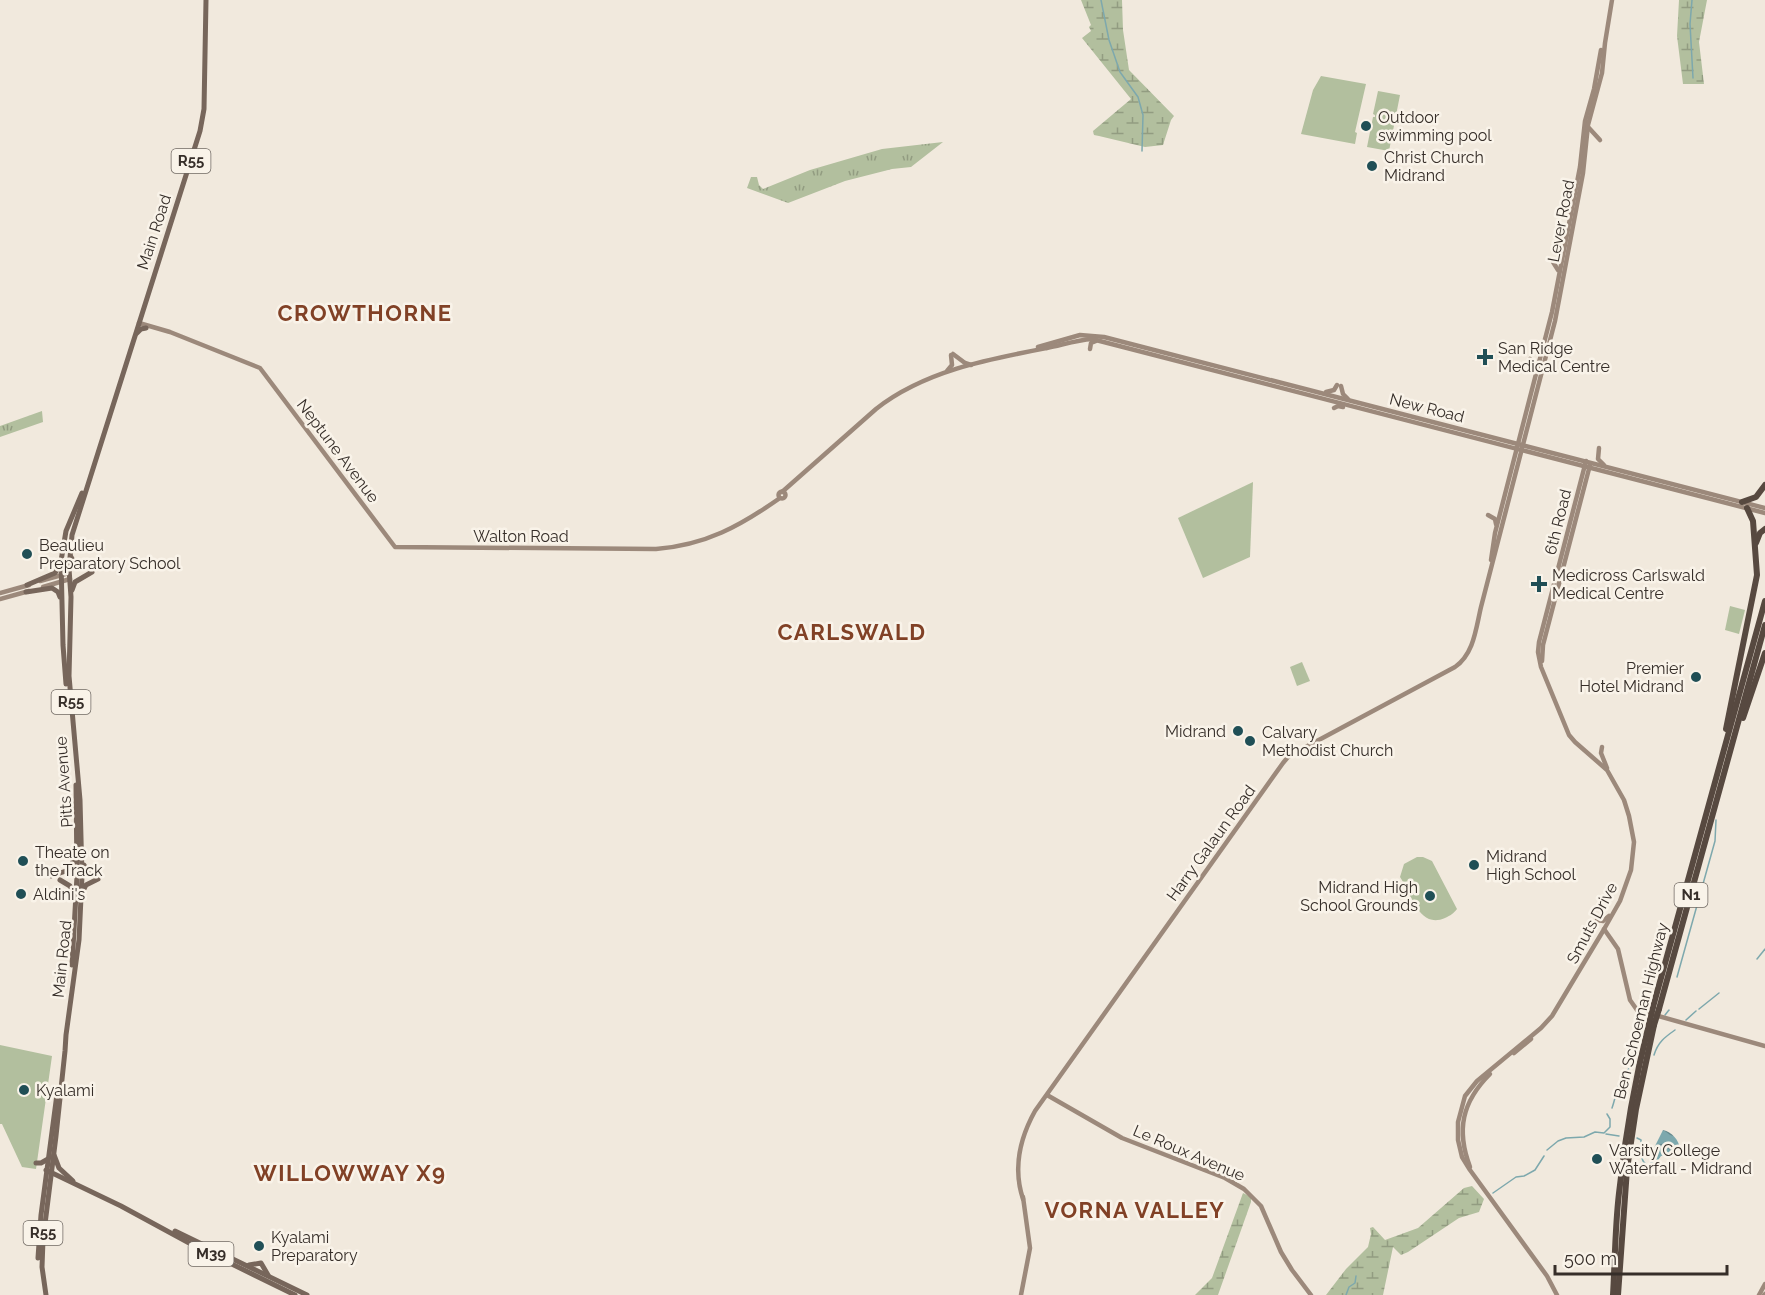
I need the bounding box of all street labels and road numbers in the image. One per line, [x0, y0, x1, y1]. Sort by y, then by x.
road number: R55 [172, 149, 210, 173]
street label: Lever Road [1544, 178, 1578, 264]
street label: Main Road [133, 192, 175, 272]
street label: New Road [1388, 390, 1466, 426]
street label: Neptune Avenue [293, 395, 383, 507]
street label: 6th Road [1541, 487, 1575, 557]
street label: Walton Road [473, 527, 569, 546]
road number: R55 [52, 690, 90, 714]
street label: Pitts Avenue [51, 736, 77, 828]
street label: Harry Galaun Road [1163, 781, 1259, 905]
street label: Smuts Drive [1563, 879, 1621, 967]
road number: N1 [1674, 883, 1708, 907]
street label: Main Road [48, 919, 76, 999]
street label: Ben Schoeman Highway [1610, 920, 1672, 1101]
street label: Le Roux Avenue [1130, 1121, 1248, 1185]
road number: R55 [24, 1221, 63, 1245]
road number: M39 [188, 1242, 234, 1266]

